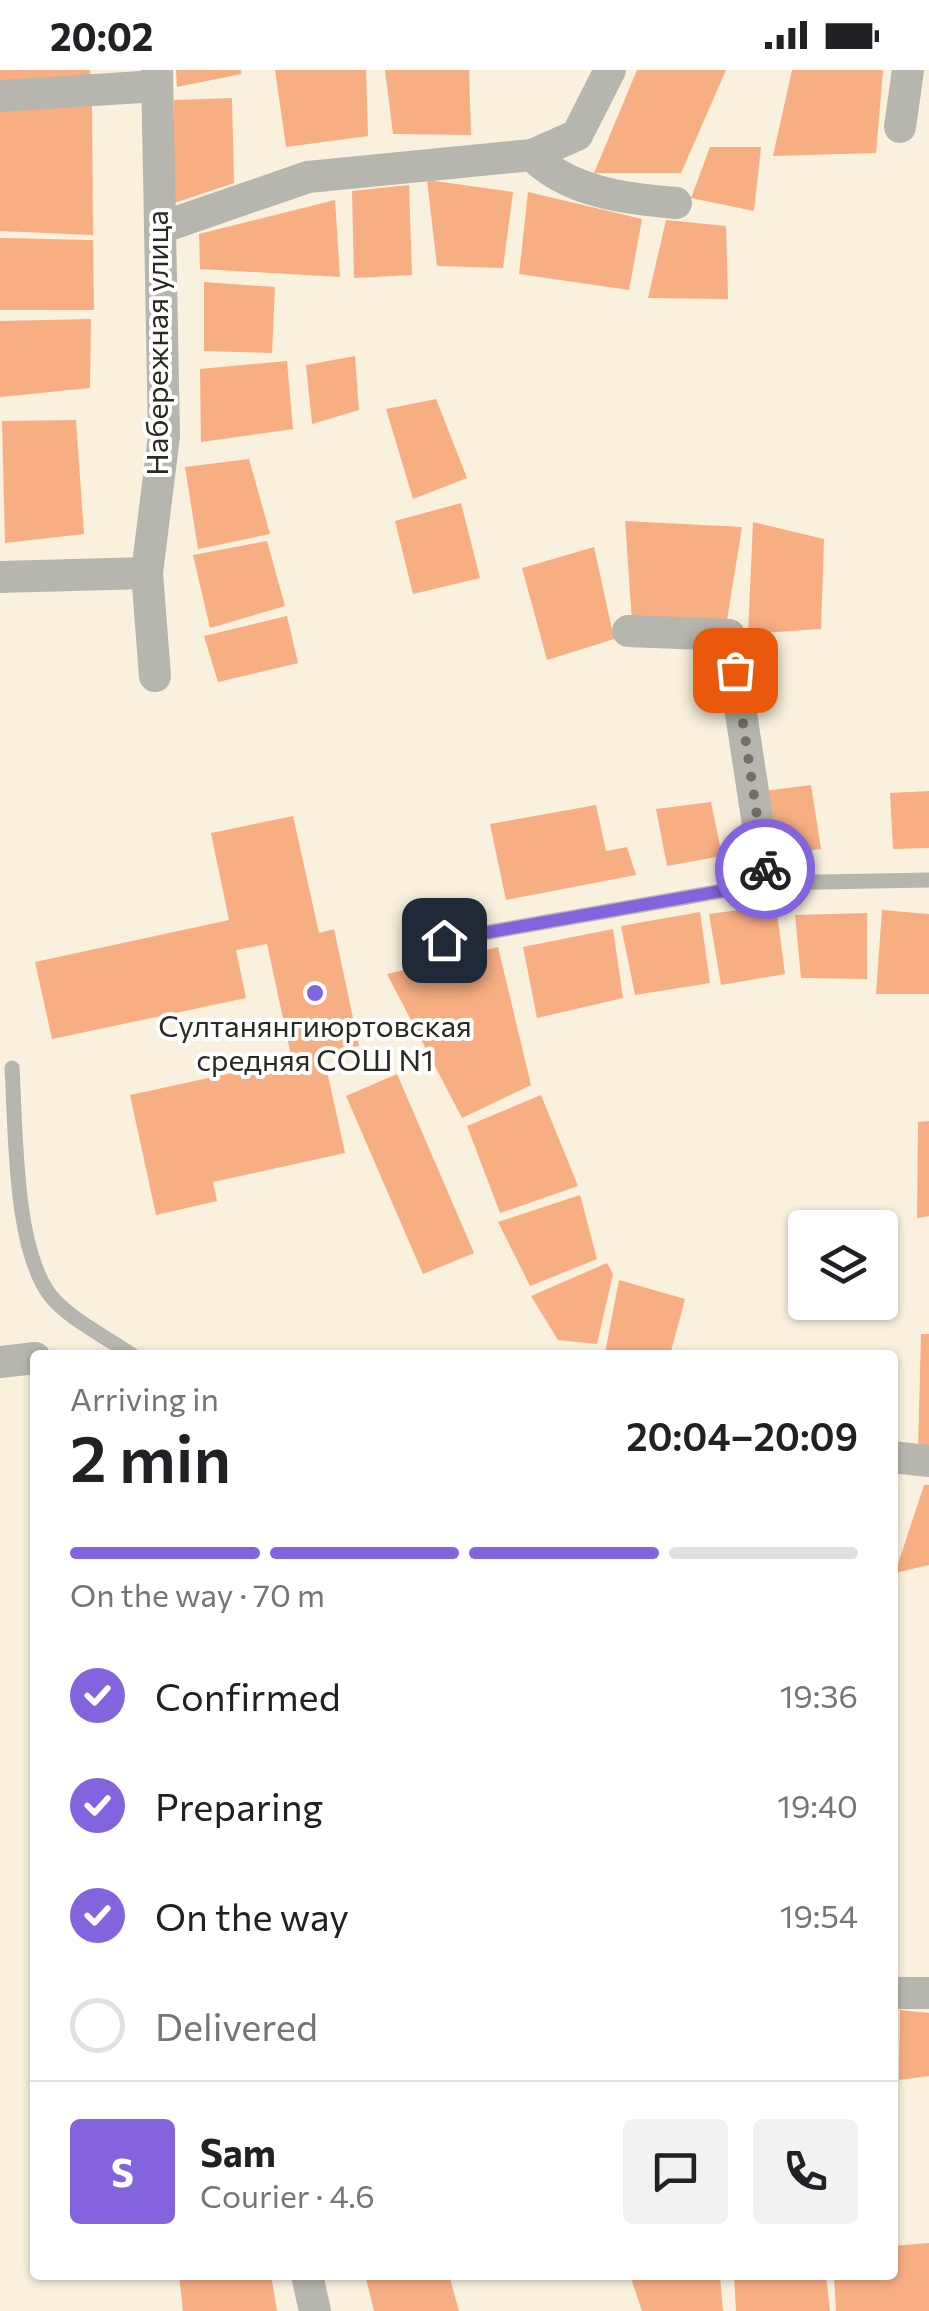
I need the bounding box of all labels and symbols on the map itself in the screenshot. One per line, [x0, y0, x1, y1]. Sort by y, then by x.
street label: Набережная улица [137, 210, 174, 476]
pin [693, 628, 778, 713]
courier [715, 819, 815, 919]
pin [402, 898, 487, 983]
marker: Султанянгиюртовская средняя СОШ N1 [304, 982, 326, 1004]
place label: Султанянгиюртовская средняя СОШ N1 [158, 1006, 472, 1077]

